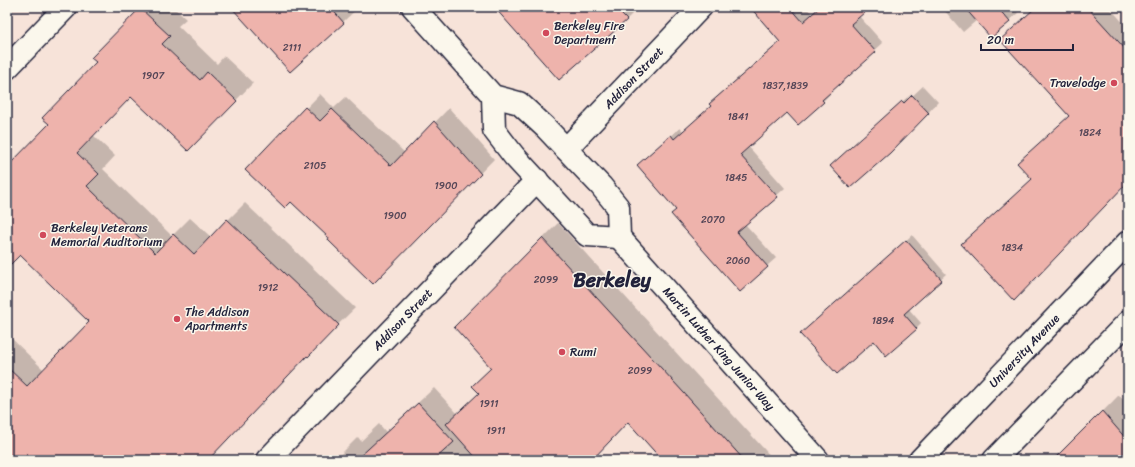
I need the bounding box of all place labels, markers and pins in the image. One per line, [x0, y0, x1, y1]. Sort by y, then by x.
place label: Berkeley Fire Department [554, 15, 625, 51]
marker: Berkeley Fire Department [541, 28, 551, 38]
place label: Travelodge [1050, 72, 1106, 94]
marker: Travelodge [1109, 78, 1119, 88]
place label: Berkeley Veterans Memorial Auditorium [51, 217, 162, 253]
marker: Berkeley Veterans Memorial Auditorium [38, 230, 48, 240]
place label: The Addison Apartments [184, 301, 250, 337]
marker: The Addison Apartments [172, 314, 182, 324]
place label: Rumi [570, 341, 597, 363]
marker: Rumi [557, 347, 567, 357]

